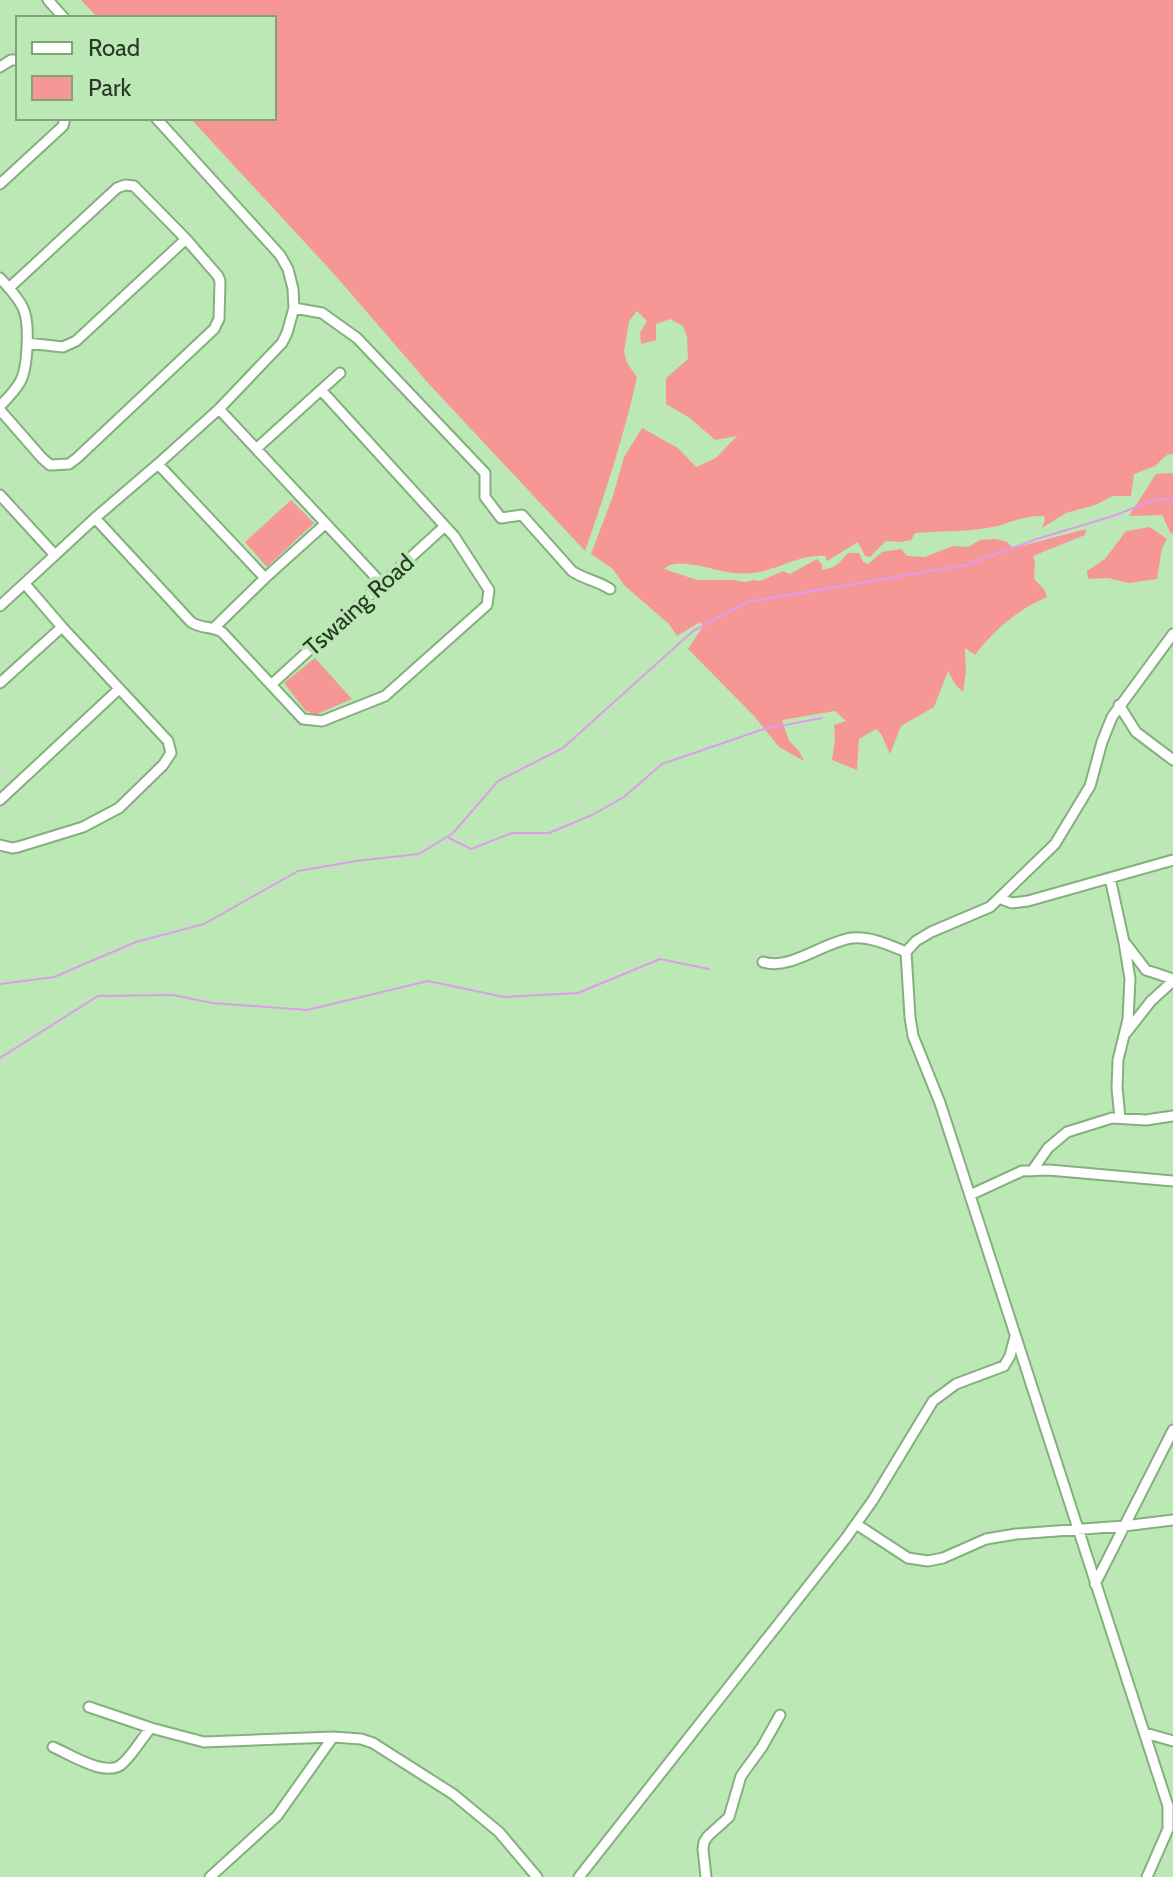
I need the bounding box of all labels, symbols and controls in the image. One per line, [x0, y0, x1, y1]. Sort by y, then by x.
legend [16, 16, 276, 120]
text: Road [88, 33, 140, 62]
text: Park [88, 73, 131, 102]
street label: Tswaing Road [298, 548, 420, 662]

